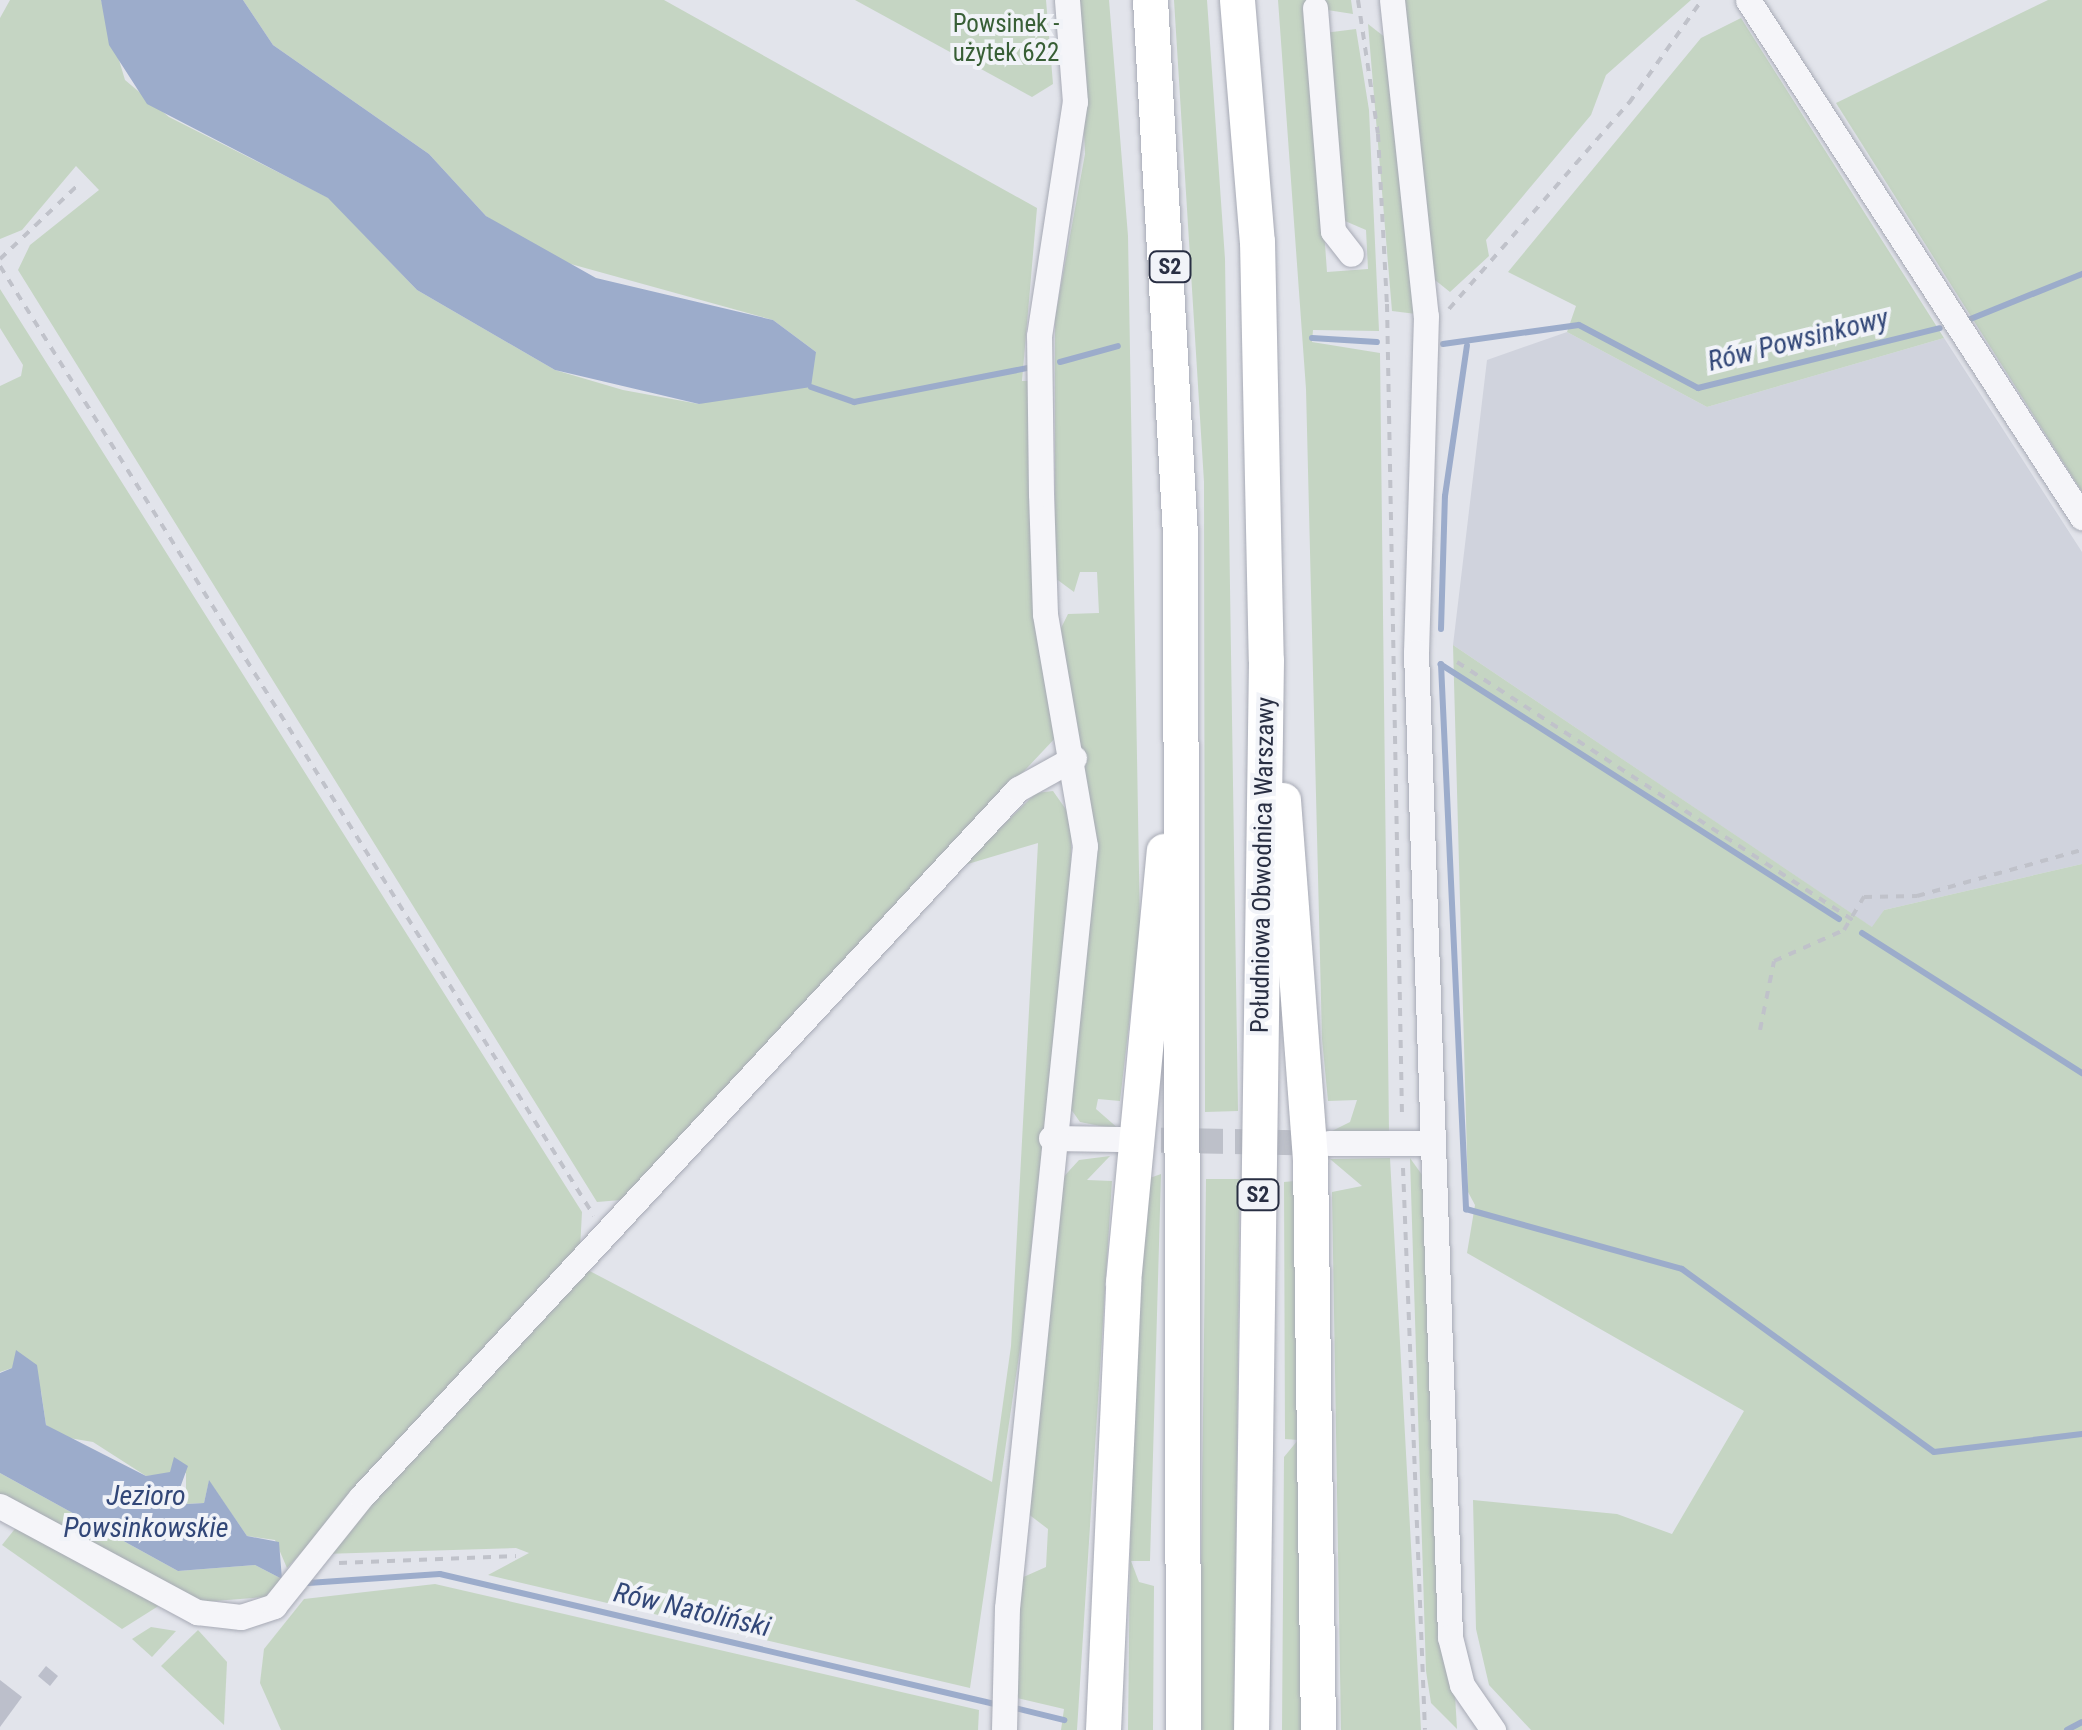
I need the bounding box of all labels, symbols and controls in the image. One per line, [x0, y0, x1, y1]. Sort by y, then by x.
park label: Powsinek - użytek 622 [953, 10, 1059, 69]
road number: S2 [1148, 250, 1192, 284]
water label: Rów Powsinkowy [1704, 301, 1892, 379]
street label: Południowa Obwodnica Warszawy [1245, 697, 1281, 1033]
road number: S2 [1236, 1178, 1280, 1212]
water label: Jezioro Powsinkowskie [63, 1479, 229, 1545]
water label: Rów Natoliński [610, 1576, 774, 1644]

